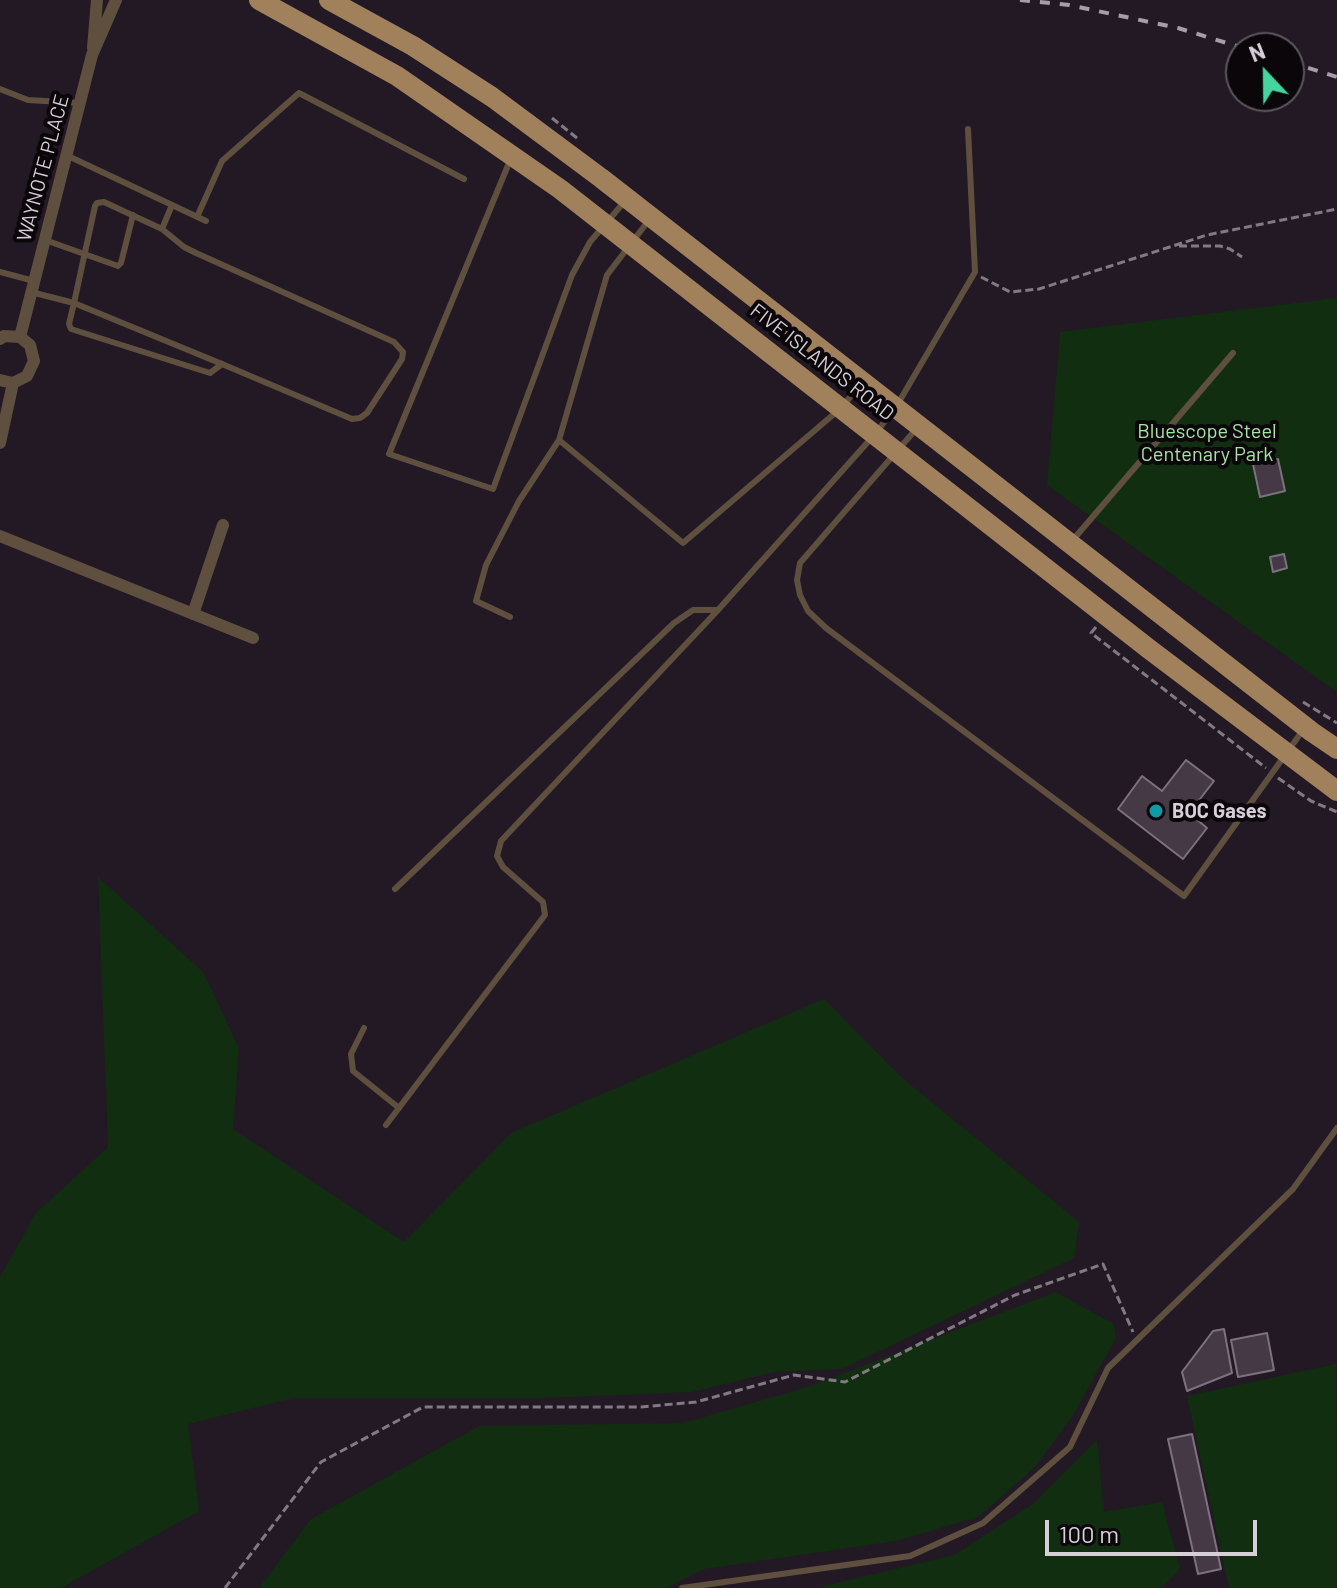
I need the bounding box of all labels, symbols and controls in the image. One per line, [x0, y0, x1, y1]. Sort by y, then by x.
north arrow [1225, 32, 1305, 112]
text: N [1245, 37, 1268, 66]
street label: WAYNOTE PLACE [12, 92, 74, 244]
street label: FIVE ISLANDS ROAD [745, 298, 899, 426]
park label: Bluescope Steel Centenary Park [1137, 419, 1277, 466]
place label: BOC Gases [1172, 799, 1267, 823]
marker: BOC Gases [1147, 802, 1165, 820]
scale bar [1049, 1504, 1261, 1554]
text: 100 m [1059, 1519, 1119, 1548]

